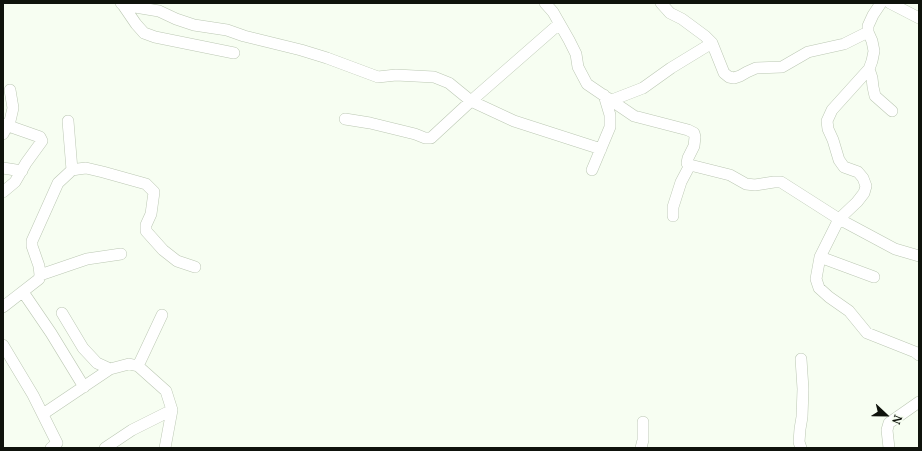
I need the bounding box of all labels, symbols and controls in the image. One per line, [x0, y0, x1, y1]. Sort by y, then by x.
north arrow [866, 395, 906, 435]
text: N [889, 413, 905, 426]

